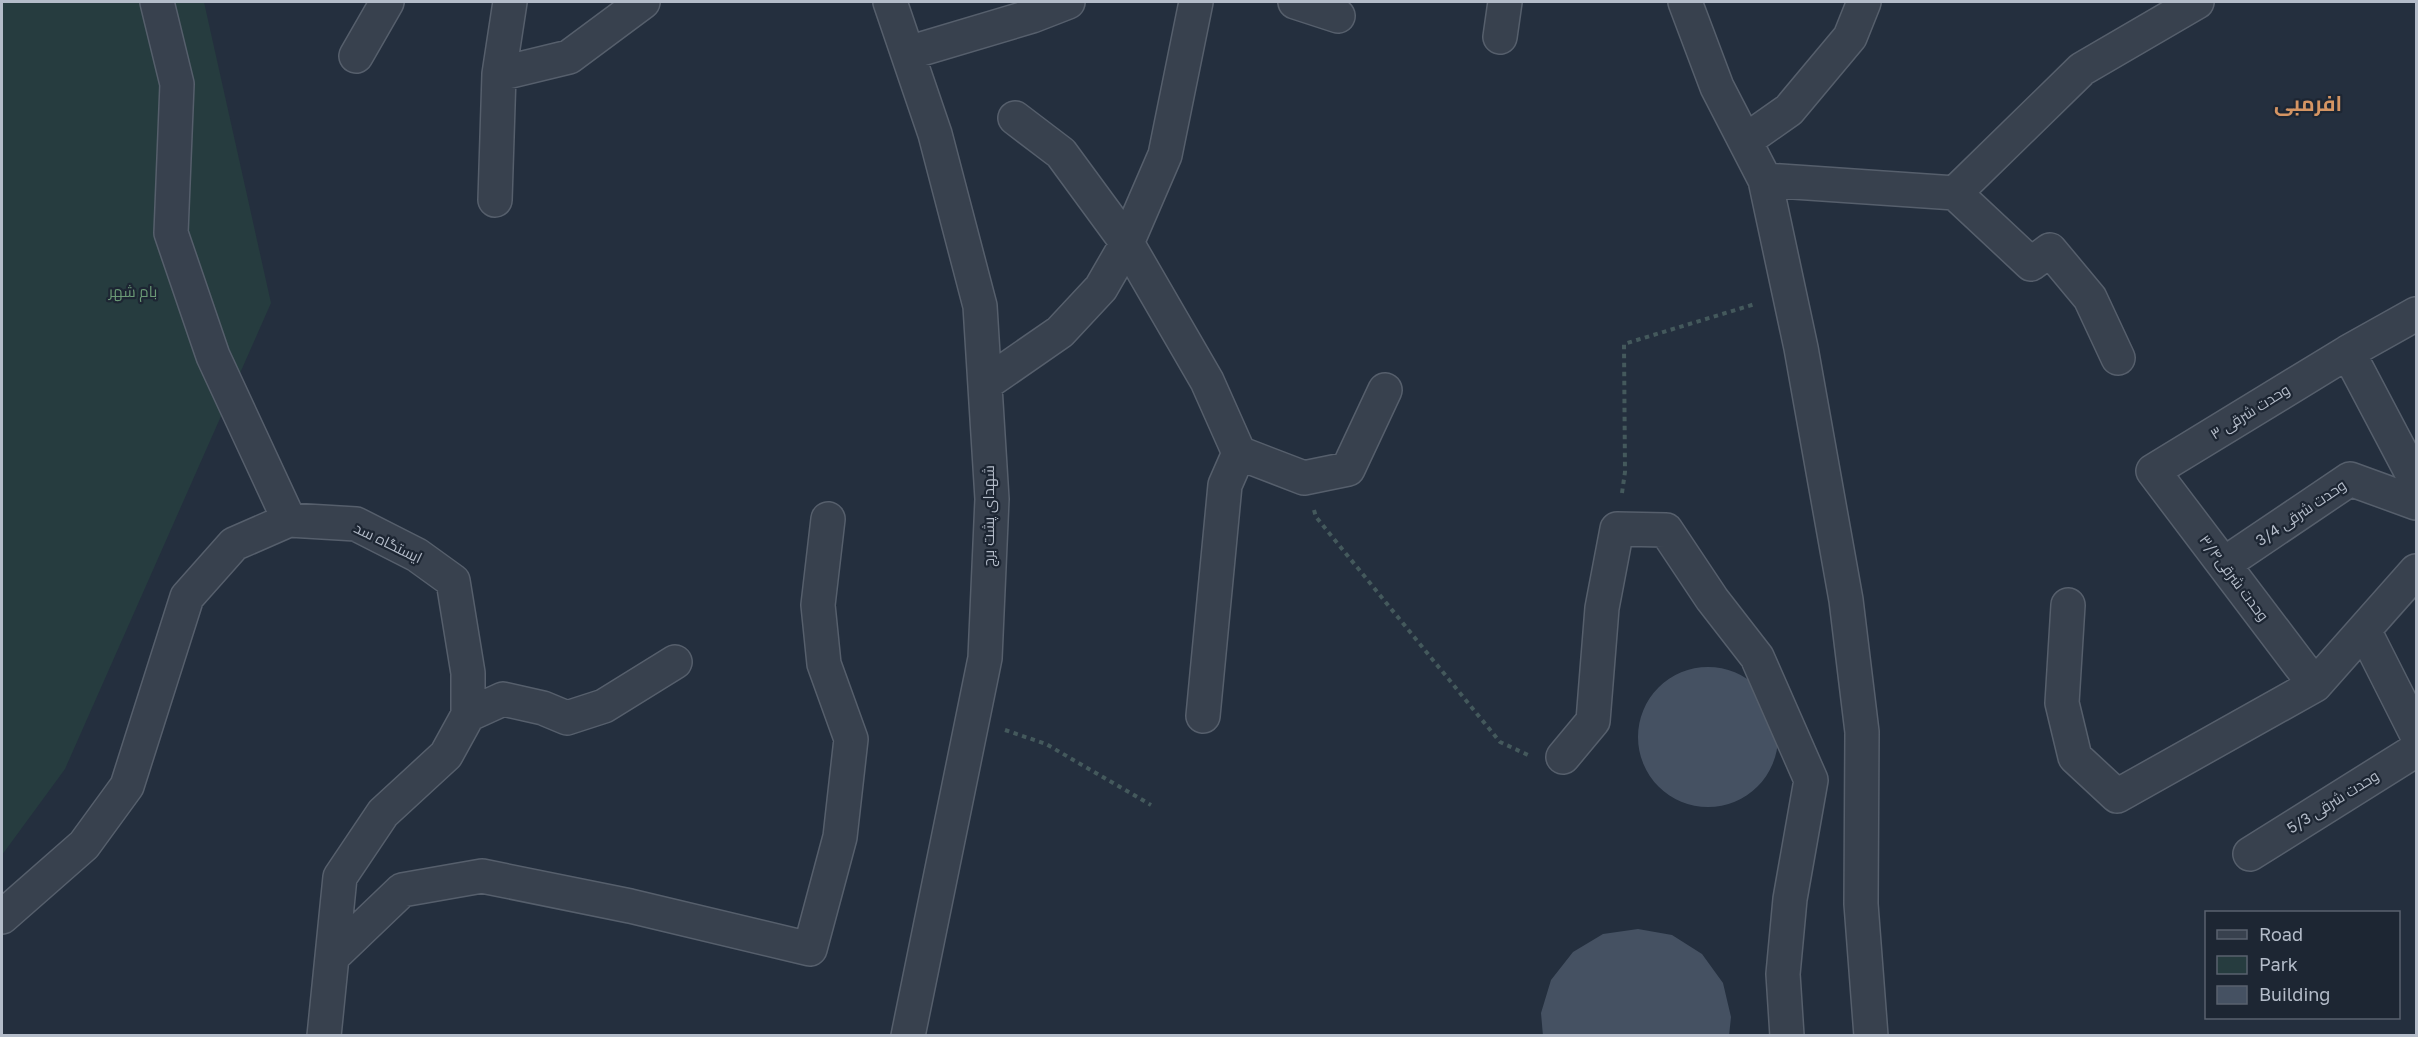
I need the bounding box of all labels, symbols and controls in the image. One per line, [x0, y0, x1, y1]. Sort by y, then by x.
district label: افرمبی [2274, 90, 2342, 116]
park label: بام شهر [108, 282, 157, 302]
street label: وحدت شرقی ۳ [2207, 380, 2293, 444]
street label: شهدای پشت برج [979, 465, 1000, 567]
street label: وحدت شرقی 3/4 [2252, 475, 2350, 551]
street label: ایستگاه سد [352, 518, 425, 566]
street label: وحدت شرقی۳/۴ [2195, 531, 2273, 625]
street label: وحدت شرقی 5/3 [2283, 766, 2383, 838]
legend [2205, 911, 2400, 1019]
text: Road [2259, 923, 2303, 945]
text: Park [2259, 953, 2298, 975]
text: Building [2259, 983, 2330, 1005]

